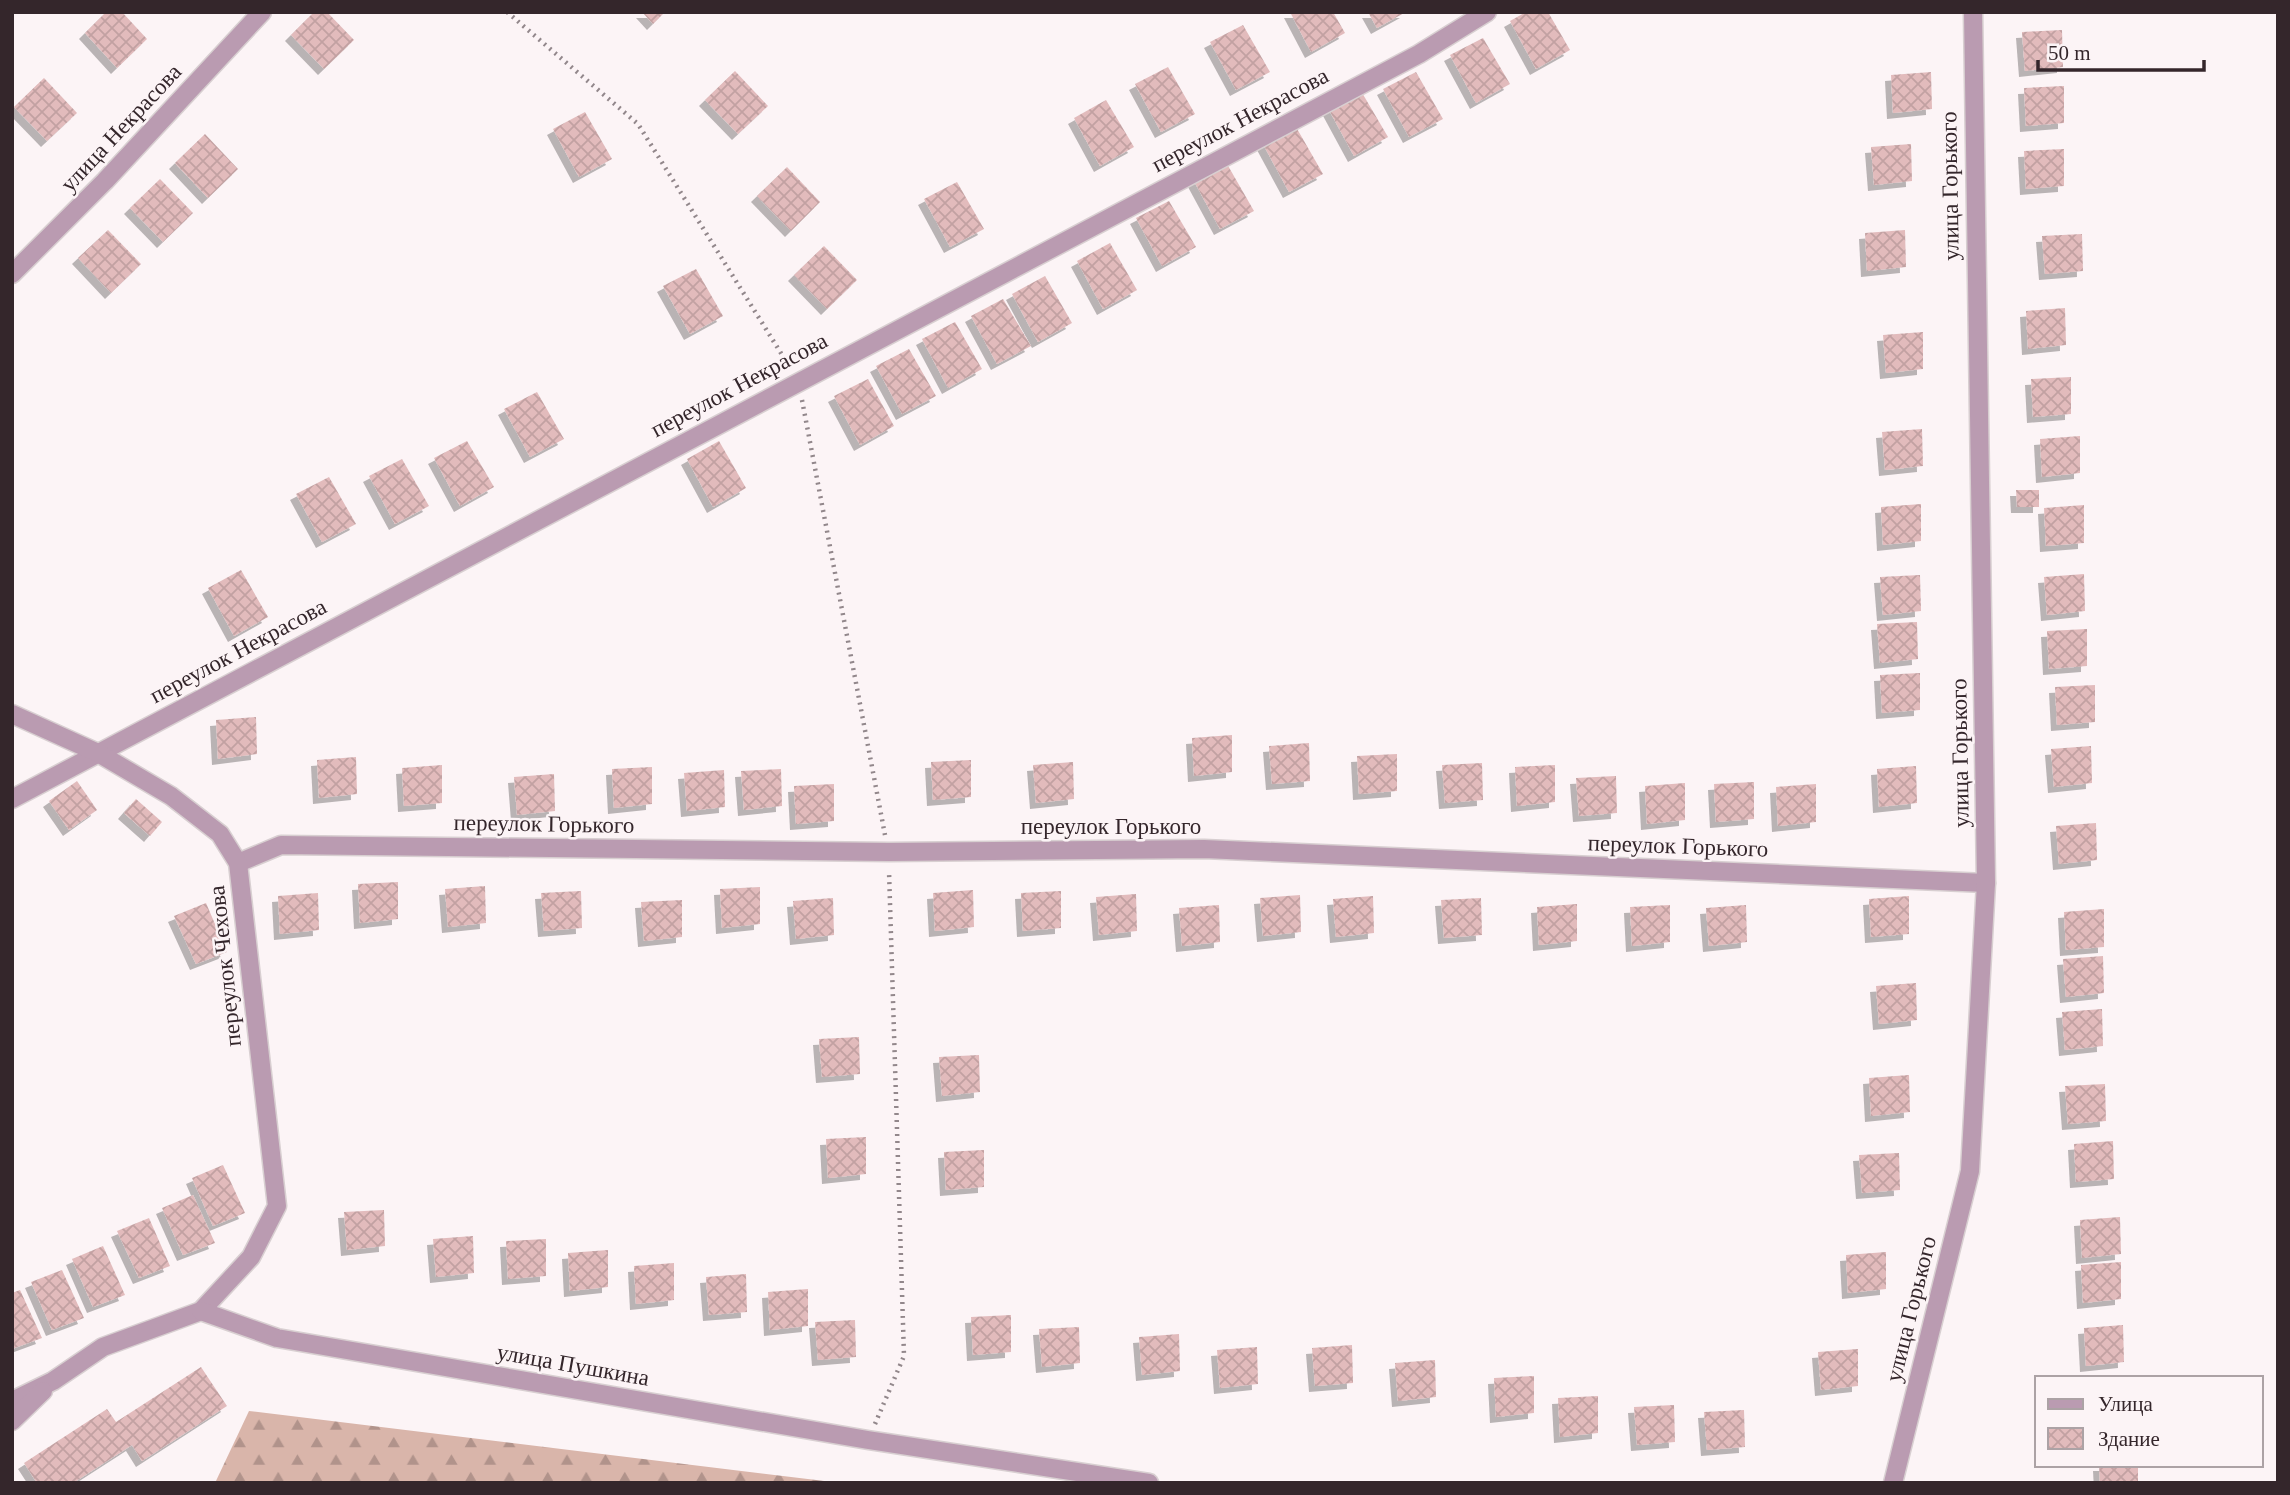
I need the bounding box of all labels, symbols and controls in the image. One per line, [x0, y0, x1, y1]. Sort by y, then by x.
scale bar [2038, 28, 2204, 72]
text: 50 m [2048, 41, 2091, 65]
street label: улица Некрасова [56, 59, 186, 197]
street label: переулок Некрасова [1148, 63, 1332, 177]
street label: улица Горького [1936, 111, 1964, 261]
street label: переулок Некрасова [647, 328, 831, 442]
street label: переулок Некрасова [146, 594, 330, 708]
street label: улица Горького [1946, 678, 1974, 828]
street label: переулок Горького [453, 810, 635, 838]
street label: переулок Горького [1021, 814, 1201, 839]
street label: переулок Горького [1587, 830, 1769, 862]
street label: переулок Чехова [204, 884, 246, 1048]
street label: улица Горького [1881, 1234, 1941, 1384]
street label: улица Пушкина [495, 1339, 651, 1391]
legend [2035, 1376, 2262, 1467]
text: Улица [2098, 1392, 2153, 1416]
text: Здание [2098, 1427, 2160, 1451]

